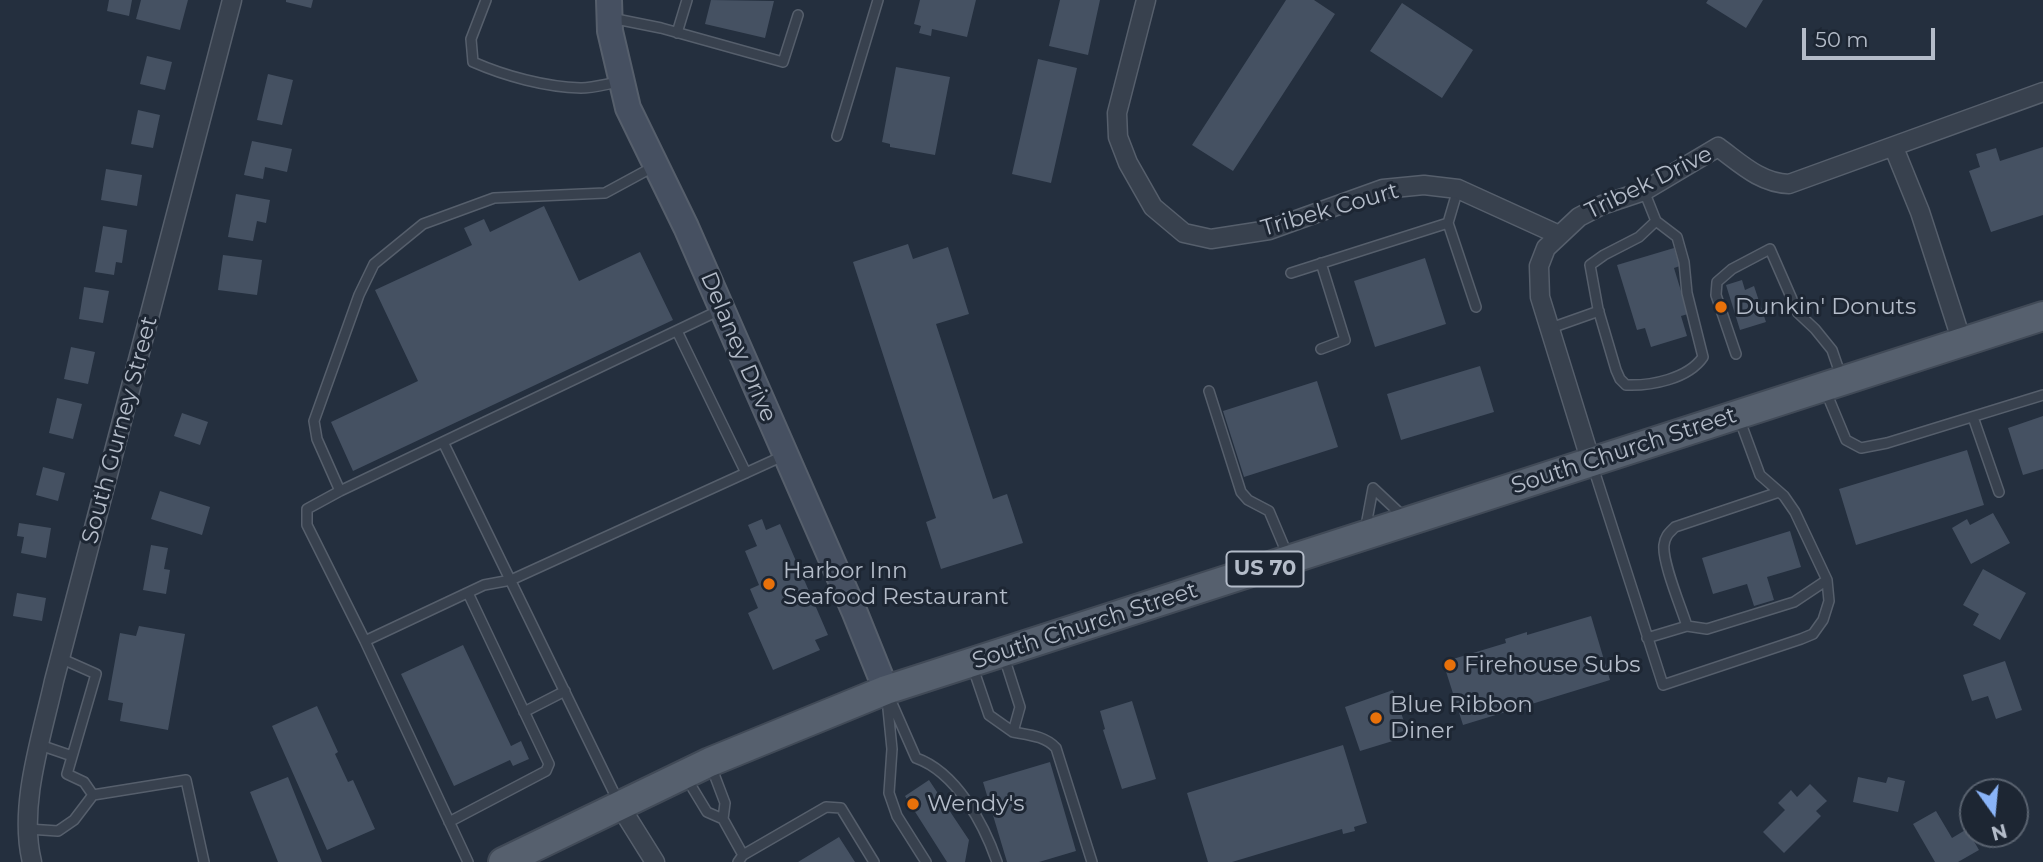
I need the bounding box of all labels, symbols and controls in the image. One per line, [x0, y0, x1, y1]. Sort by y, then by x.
scale bar [1805, 14, 1938, 58]
text: 50 m [1815, 27, 1869, 52]
street label: Tribek Drive [1581, 140, 1717, 226]
street label: Tribek Court [1258, 177, 1402, 243]
street label: Delaney Drive [694, 268, 782, 426]
place label: Dunkin' Donuts [1735, 293, 1916, 321]
marker: Dunkin' Donuts [1713, 299, 1729, 315]
street label: South Gurney Street [76, 313, 164, 547]
street label: South Church Street [1508, 402, 1740, 500]
road number: US 70 [1226, 552, 1304, 586]
place label: Harbor Inn Seafood Restaurant [783, 557, 1009, 611]
marker: Harbor Inn Seafood Restaurant [761, 576, 777, 592]
street label: South Church Street [969, 577, 1201, 675]
place label: Firehouse Subs [1464, 651, 1641, 679]
marker: Firehouse Subs [1442, 657, 1458, 673]
place label: Blue Ribbon Diner [1390, 691, 1533, 745]
marker: Blue Ribbon Diner [1368, 710, 1384, 726]
north arrow [1959, 778, 2029, 848]
place label: Wendy's [927, 790, 1025, 818]
marker: Wendy's [905, 796, 921, 812]
text: N [1989, 819, 2009, 845]

